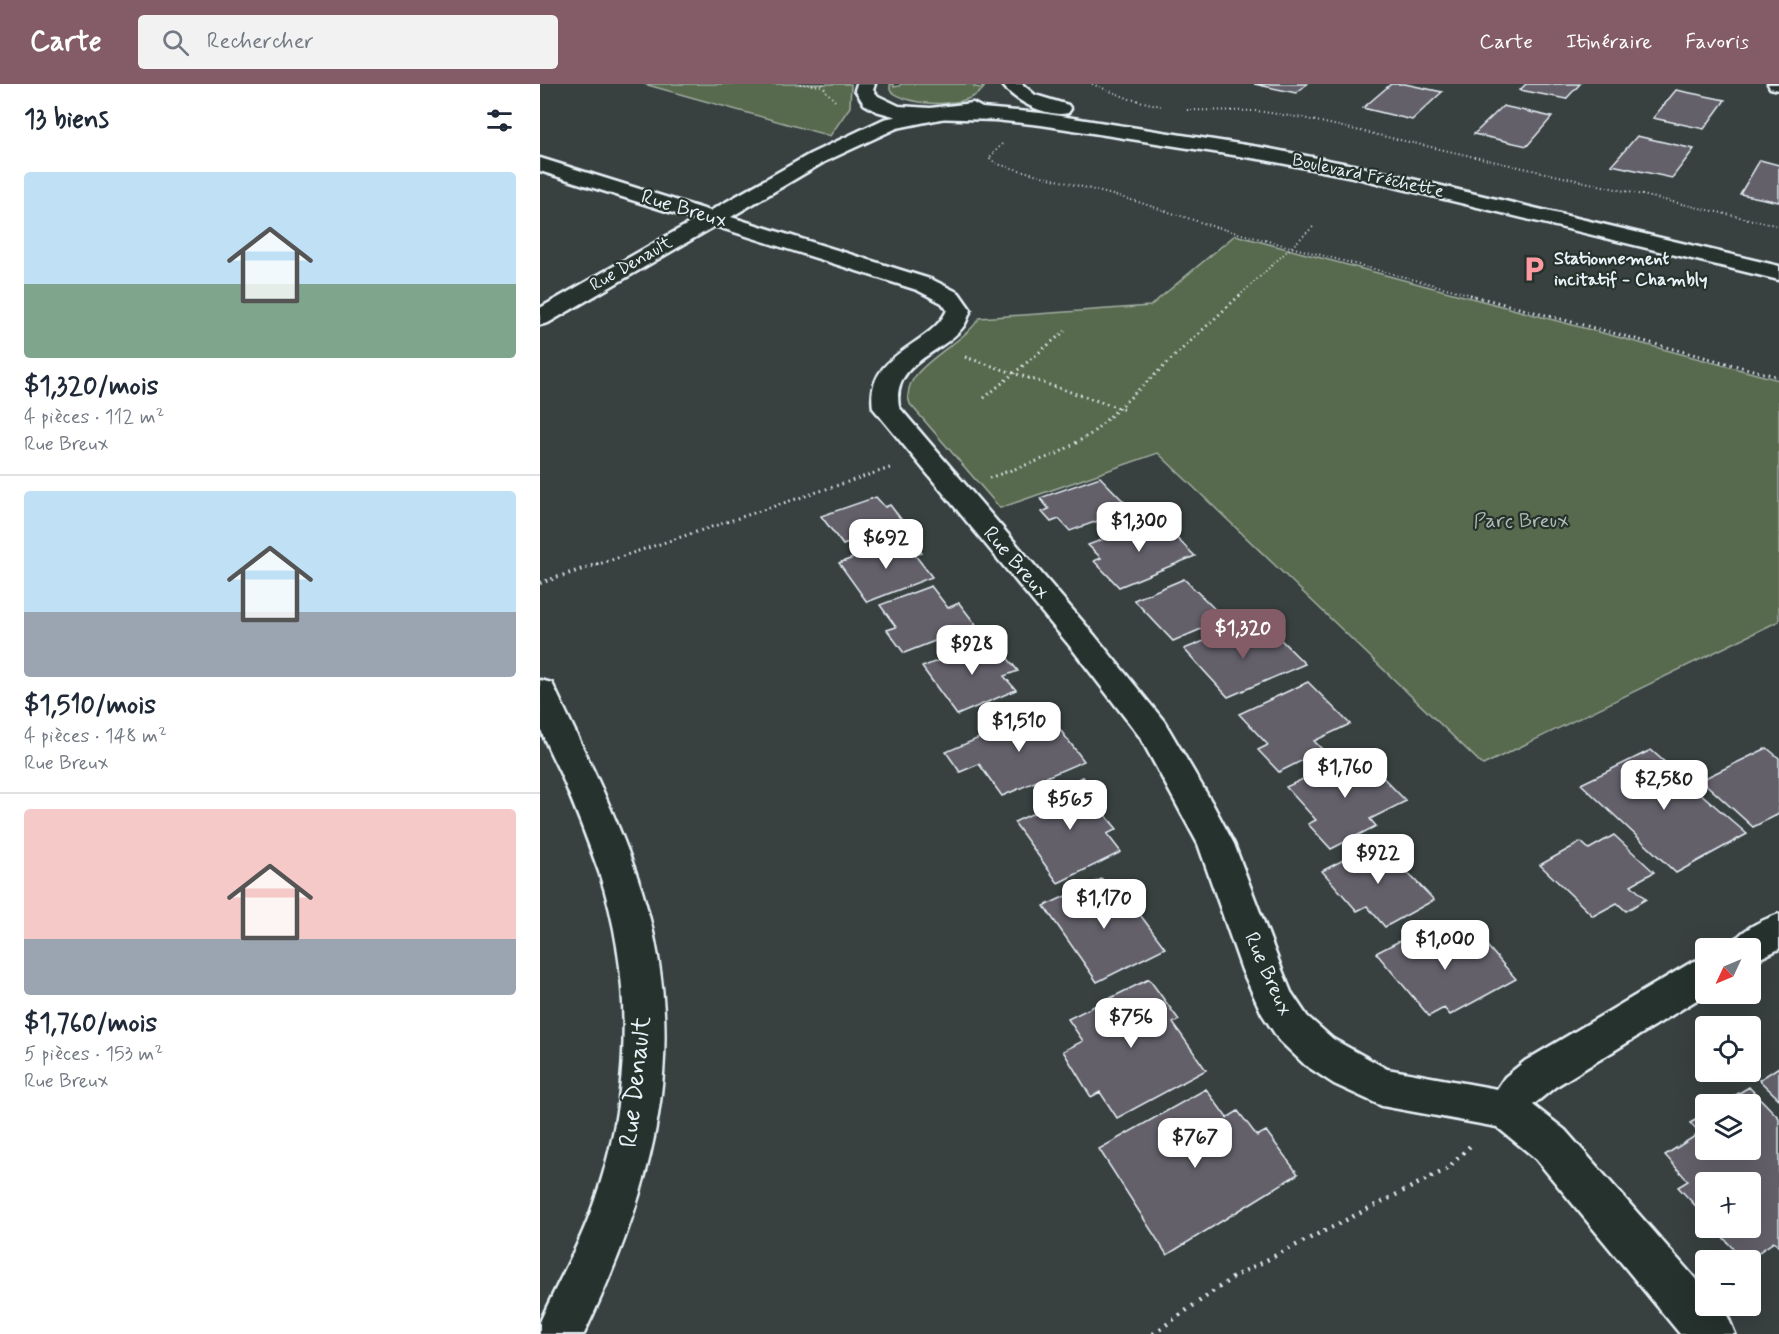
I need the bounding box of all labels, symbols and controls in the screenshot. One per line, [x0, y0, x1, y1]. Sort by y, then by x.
search box [138, 15, 558, 69]
text: Carte [30, 24, 102, 61]
icon: search [159, 26, 192, 59]
text: Rechercher [207, 28, 314, 56]
text: Carte [1479, 28, 1533, 56]
text: Itinéraire [1566, 28, 1652, 56]
text: Favoris [1685, 28, 1749, 56]
text: 13 biens [24, 103, 109, 137]
icon: filters [483, 104, 516, 137]
street label: Boulevard Fréchette [1290, 148, 1446, 204]
street label: Rue Breux [638, 183, 731, 235]
icon: home [216, 211, 324, 319]
street label: Rue Denault [585, 231, 677, 297]
place label: Stationnement incitatif - Chambly [1554, 247, 1708, 292]
parking icon: Stationnement incitatif - Chambly [1519, 254, 1549, 284]
text: $1,320/mois [24, 370, 158, 404]
text: 4 pièces · 112 m² [24, 404, 164, 431]
text: Rue Breux [24, 431, 108, 458]
pin: $1,300 [1090, 502, 1188, 553]
park label: Parc Breux [1473, 507, 1569, 535]
text: $1,300 [1111, 508, 1167, 535]
pin: $692 [850, 519, 922, 570]
street label: Rue Breux [976, 520, 1056, 606]
text: $692 [863, 525, 909, 552]
icon: home [216, 530, 324, 638]
pin: $1,320 [1194, 609, 1292, 660]
text: $1,320 [1215, 615, 1271, 642]
pin: $928 [936, 625, 1008, 676]
text: $928 [951, 631, 993, 658]
text: $1,510/mois [24, 689, 156, 723]
pin: $1,510 [970, 702, 1068, 753]
text: $1,510 [992, 708, 1046, 735]
text: 4 pièces · 148 m² [24, 723, 167, 750]
pin: $1,760 [1296, 748, 1394, 799]
text: Rue Breux [24, 750, 108, 777]
text: $1,760 [1317, 754, 1373, 781]
pin: $2,580 [1615, 760, 1713, 811]
text: $2,580 [1635, 766, 1693, 793]
pin: $565 [1034, 780, 1106, 831]
text: $565 [1047, 786, 1093, 813]
pin: $922 [1342, 834, 1414, 885]
text: $922 [1356, 840, 1400, 867]
icon: home [216, 848, 324, 956]
pin: $1,170 [1055, 879, 1153, 930]
text: $1,170 [1076, 885, 1132, 912]
pin: $1,000 [1396, 920, 1494, 971]
text: $1,000 [1415, 926, 1475, 953]
street label: Rue Breux [1237, 928, 1299, 1020]
north arrow [1695, 938, 1761, 1004]
map controls [1695, 938, 1761, 1316]
pin: $756 [1095, 998, 1167, 1049]
text: $756 [1109, 1004, 1153, 1031]
text: $1,760/mois [24, 1007, 157, 1041]
street label: Rue Denault [612, 1015, 660, 1149]
button: locate [1695, 1016, 1761, 1082]
text: 5 pièces · 153 m² [24, 1041, 163, 1068]
text: Rue Breux [24, 1068, 108, 1095]
button: layers [1695, 1094, 1761, 1160]
pin: $767 [1159, 1118, 1231, 1169]
text: $767 [1172, 1124, 1218, 1151]
button: + [1695, 1172, 1761, 1238]
button: − [1695, 1250, 1761, 1316]

